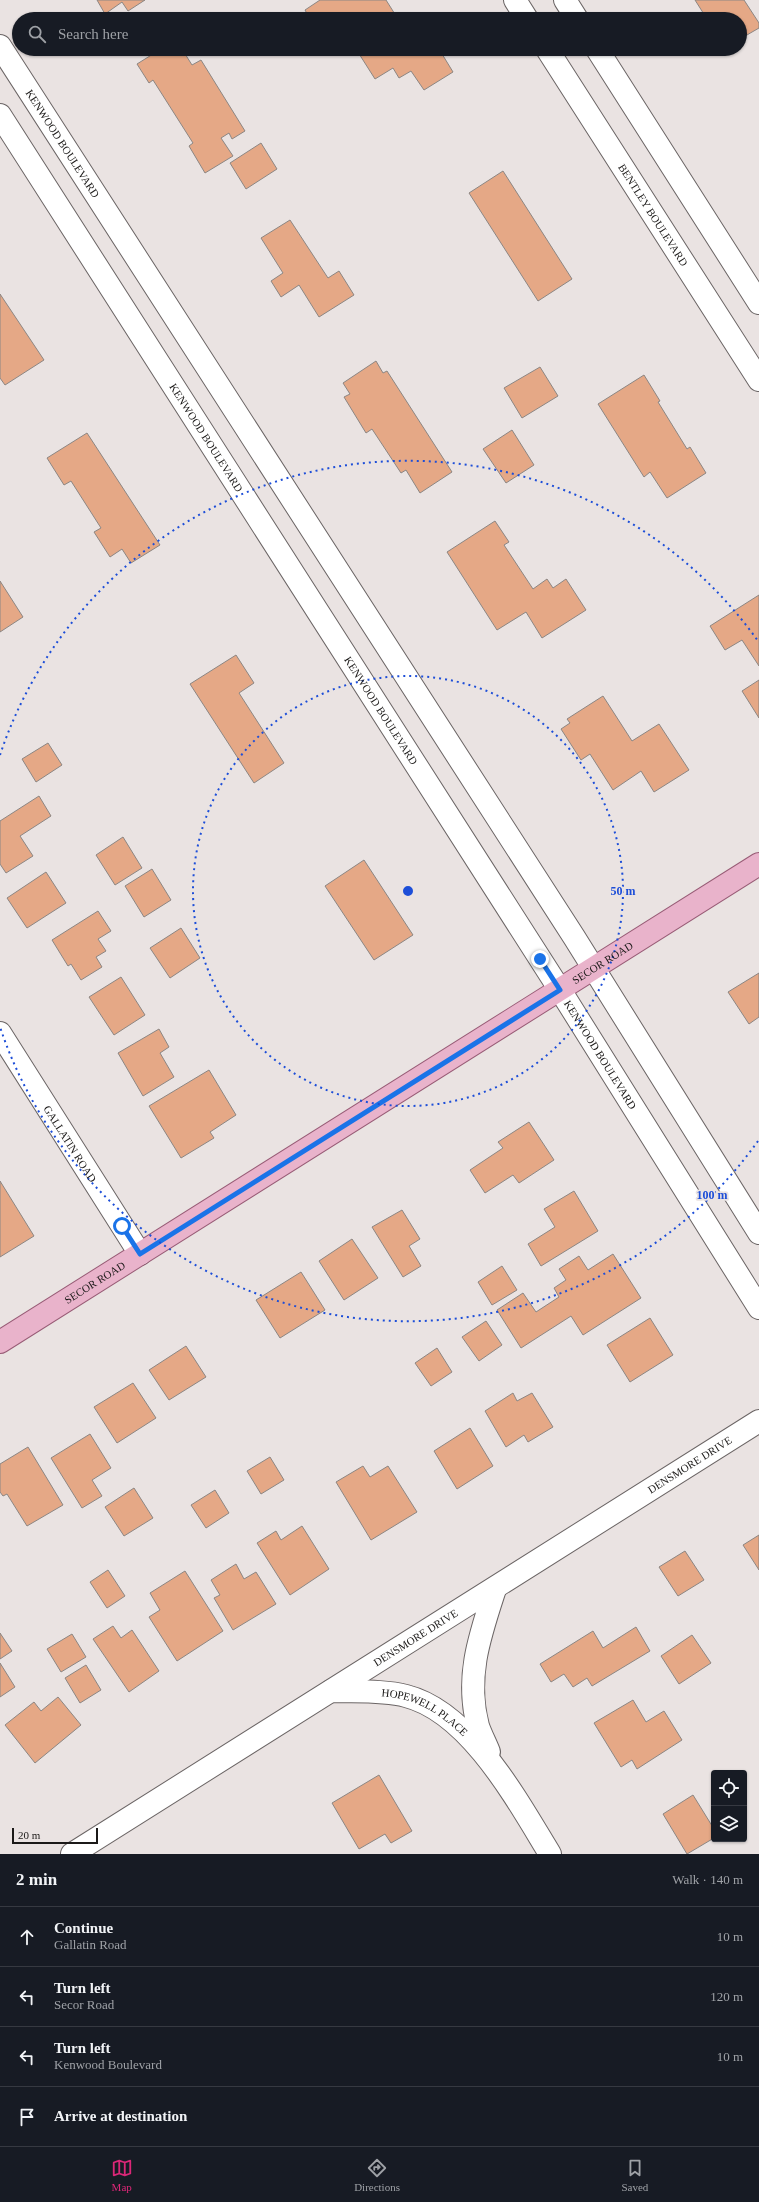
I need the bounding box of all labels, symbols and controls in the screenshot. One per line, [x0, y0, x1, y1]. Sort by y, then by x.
search box [12, 12, 747, 56]
icon: search [26, 23, 48, 45]
text: Search here [58, 26, 128, 42]
street label: KENWOOD BOULEVARD [24, 87, 102, 200]
street label: BENTLEY BOULEVARD [616, 162, 690, 268]
street label: KENWOOD BOULEVARD [167, 381, 246, 494]
street label: KENWOOD BOULEVARD [342, 654, 420, 767]
centre of rings [401, 884, 415, 898]
text: 50 m [611, 884, 636, 898]
street label: SECOR ROAD [570, 939, 635, 986]
route end [531, 950, 549, 968]
street label: KENWOOD BOULEVARD [562, 998, 639, 1111]
street label: GALLATIN ROAD [41, 1103, 99, 1184]
text: 100 m [697, 1188, 728, 1202]
route start [113, 1217, 131, 1235]
street label: SECOR ROAD [62, 1259, 127, 1306]
street label: DENSMORE DRIVE [645, 1434, 734, 1496]
street label: DENSMORE DRIVE [371, 1606, 460, 1668]
street label: HOPEWELL PLACE [381, 1686, 471, 1738]
map controls [711, 1770, 747, 1842]
button: locate [711, 1770, 747, 1806]
button: layers [711, 1806, 747, 1842]
scale bar [12, 1826, 98, 1845]
text: 20 m [18, 1829, 40, 1841]
text: 2 min [16, 1870, 57, 1889]
text: Walk · 140 m [672, 1872, 743, 1887]
text: Continue [54, 1920, 113, 1936]
icon: ahead [16, 1926, 38, 1948]
text: 10 m [717, 1929, 743, 1944]
text: Gallatin Road [54, 1937, 127, 1952]
text: Turn left [54, 1980, 111, 1996]
icon: left [16, 1986, 38, 2008]
text: 120 m [710, 1989, 743, 2004]
text: Secor Road [54, 1997, 114, 2012]
text: Turn left [54, 2040, 111, 2056]
icon: left [16, 2046, 38, 2068]
text: 10 m [717, 2049, 743, 2064]
text: Kenwood Boulevard [54, 2057, 162, 2072]
icon: arrive [16, 2106, 38, 2128]
text: Arrive at destination [54, 2108, 187, 2124]
tab: Map [111, 2157, 133, 2193]
tab: Directions [354, 2157, 400, 2193]
tab: Saved [621, 2157, 648, 2193]

